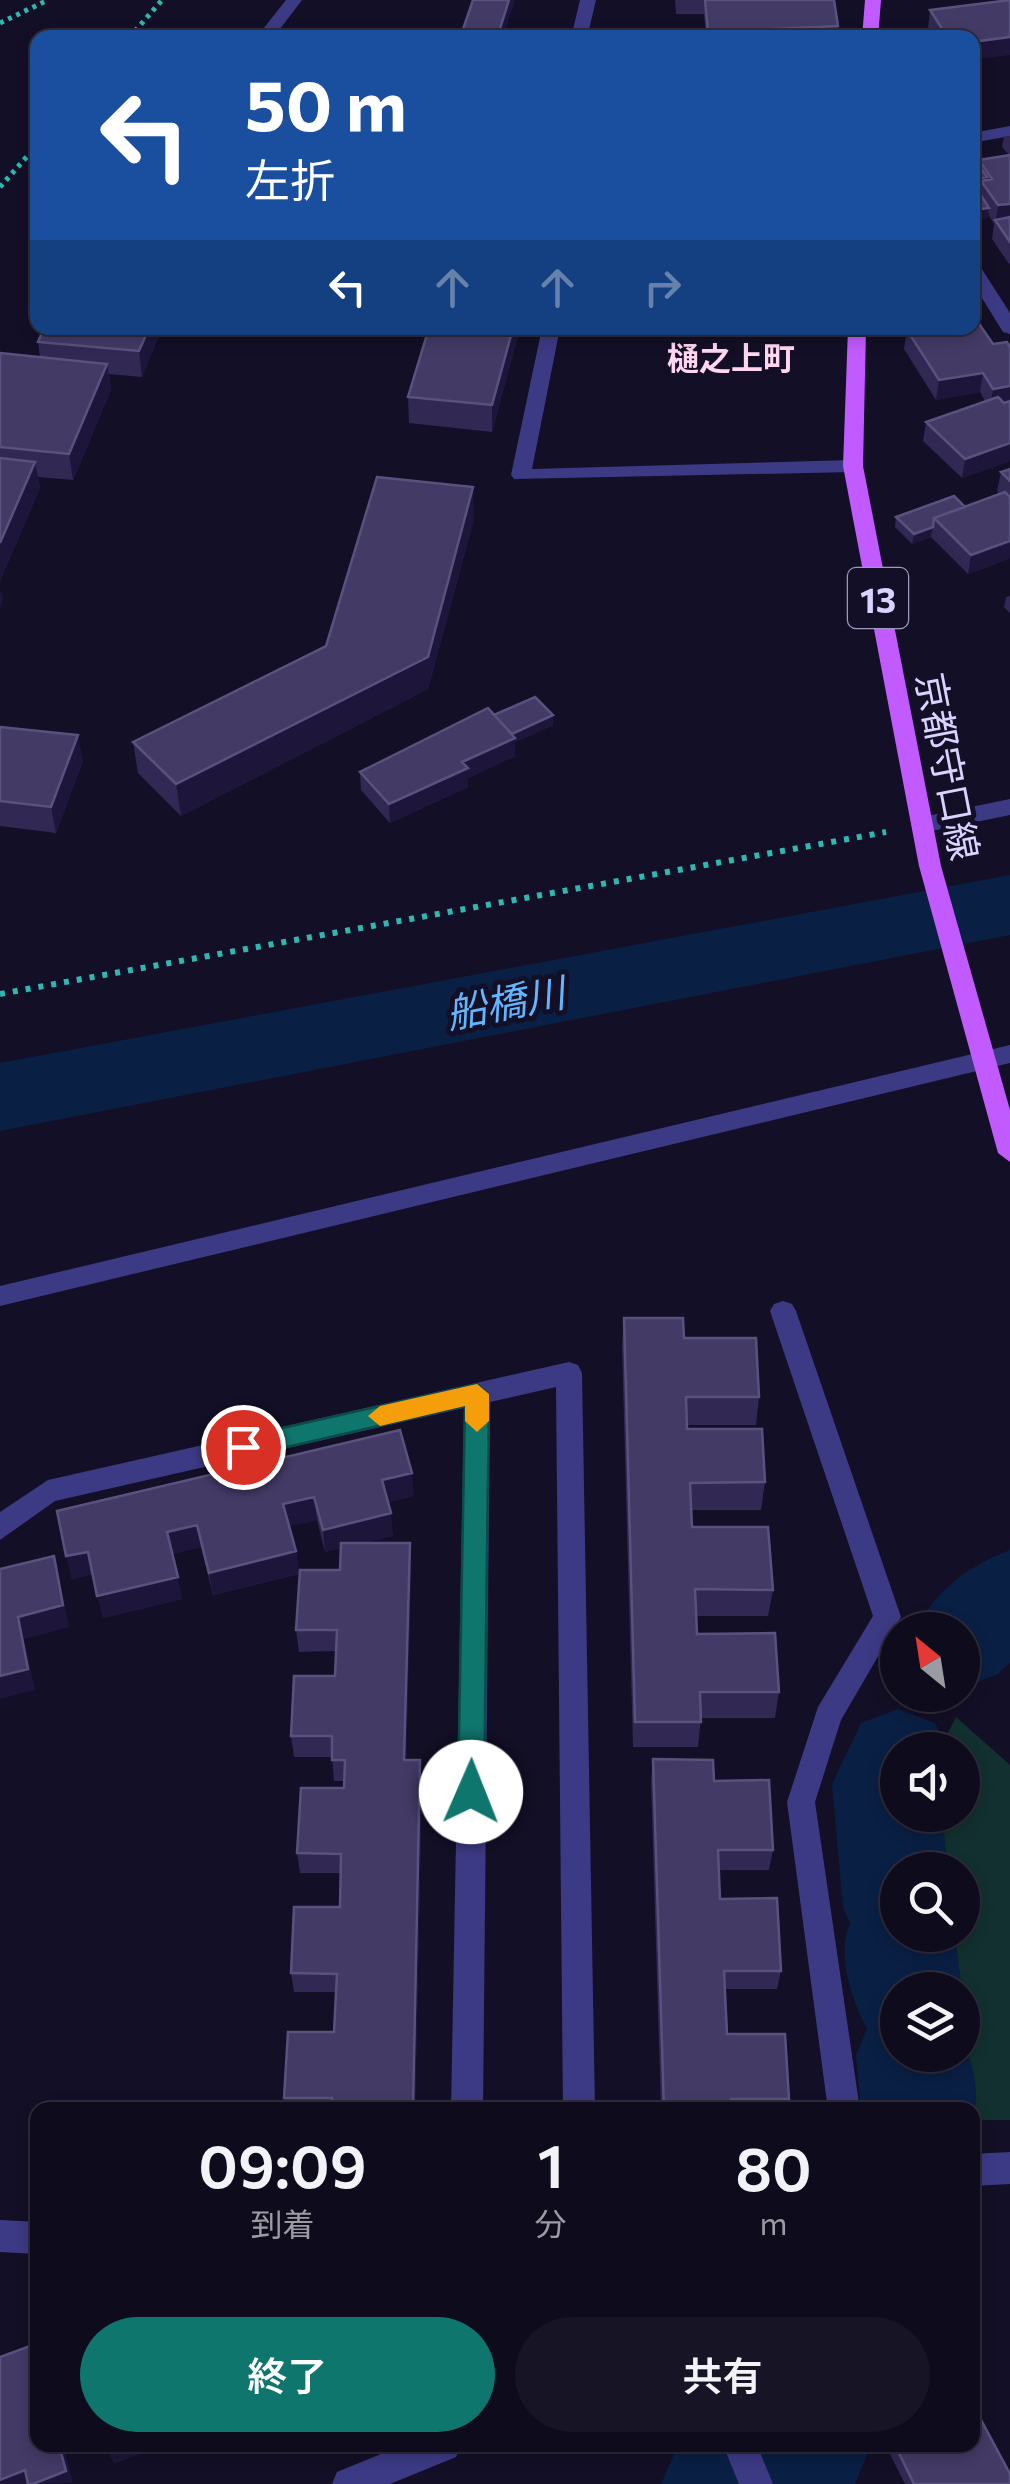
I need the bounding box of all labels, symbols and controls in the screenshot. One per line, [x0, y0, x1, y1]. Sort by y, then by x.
text: 50 m [245, 60, 407, 145]
icon: left [80, 70, 210, 200]
text: 左折 [245, 151, 335, 206]
icon: left [320, 260, 375, 315]
icon: ahead [425, 260, 480, 315]
icon: ahead [530, 260, 585, 315]
icon: right [635, 260, 690, 315]
district label: 樋之上町 [667, 337, 795, 377]
road number: 13 [848, 568, 908, 628]
street label: 京都守口線 [908, 668, 990, 864]
water label: 船橋川 [441, 965, 572, 1036]
pin [201, 1405, 286, 1490]
icon: arrive [216, 1420, 271, 1475]
north arrow [880, 1612, 980, 1712]
map controls [880, 1612, 980, 2072]
button: sound [880, 1732, 980, 1832]
position arrow [419, 1740, 523, 1844]
button: search [880, 1852, 980, 1952]
button: layers [880, 1972, 980, 2072]
text: 09:09 [198, 2127, 367, 2200]
text: 1 [537, 2127, 564, 2200]
text: 80 [735, 2130, 812, 2203]
text: m [759, 2202, 787, 2242]
text: 到着 [250, 2203, 314, 2243]
text: 分 [535, 2203, 567, 2243]
button: 終了 [80, 2317, 495, 2432]
button: 共有 [515, 2317, 930, 2432]

